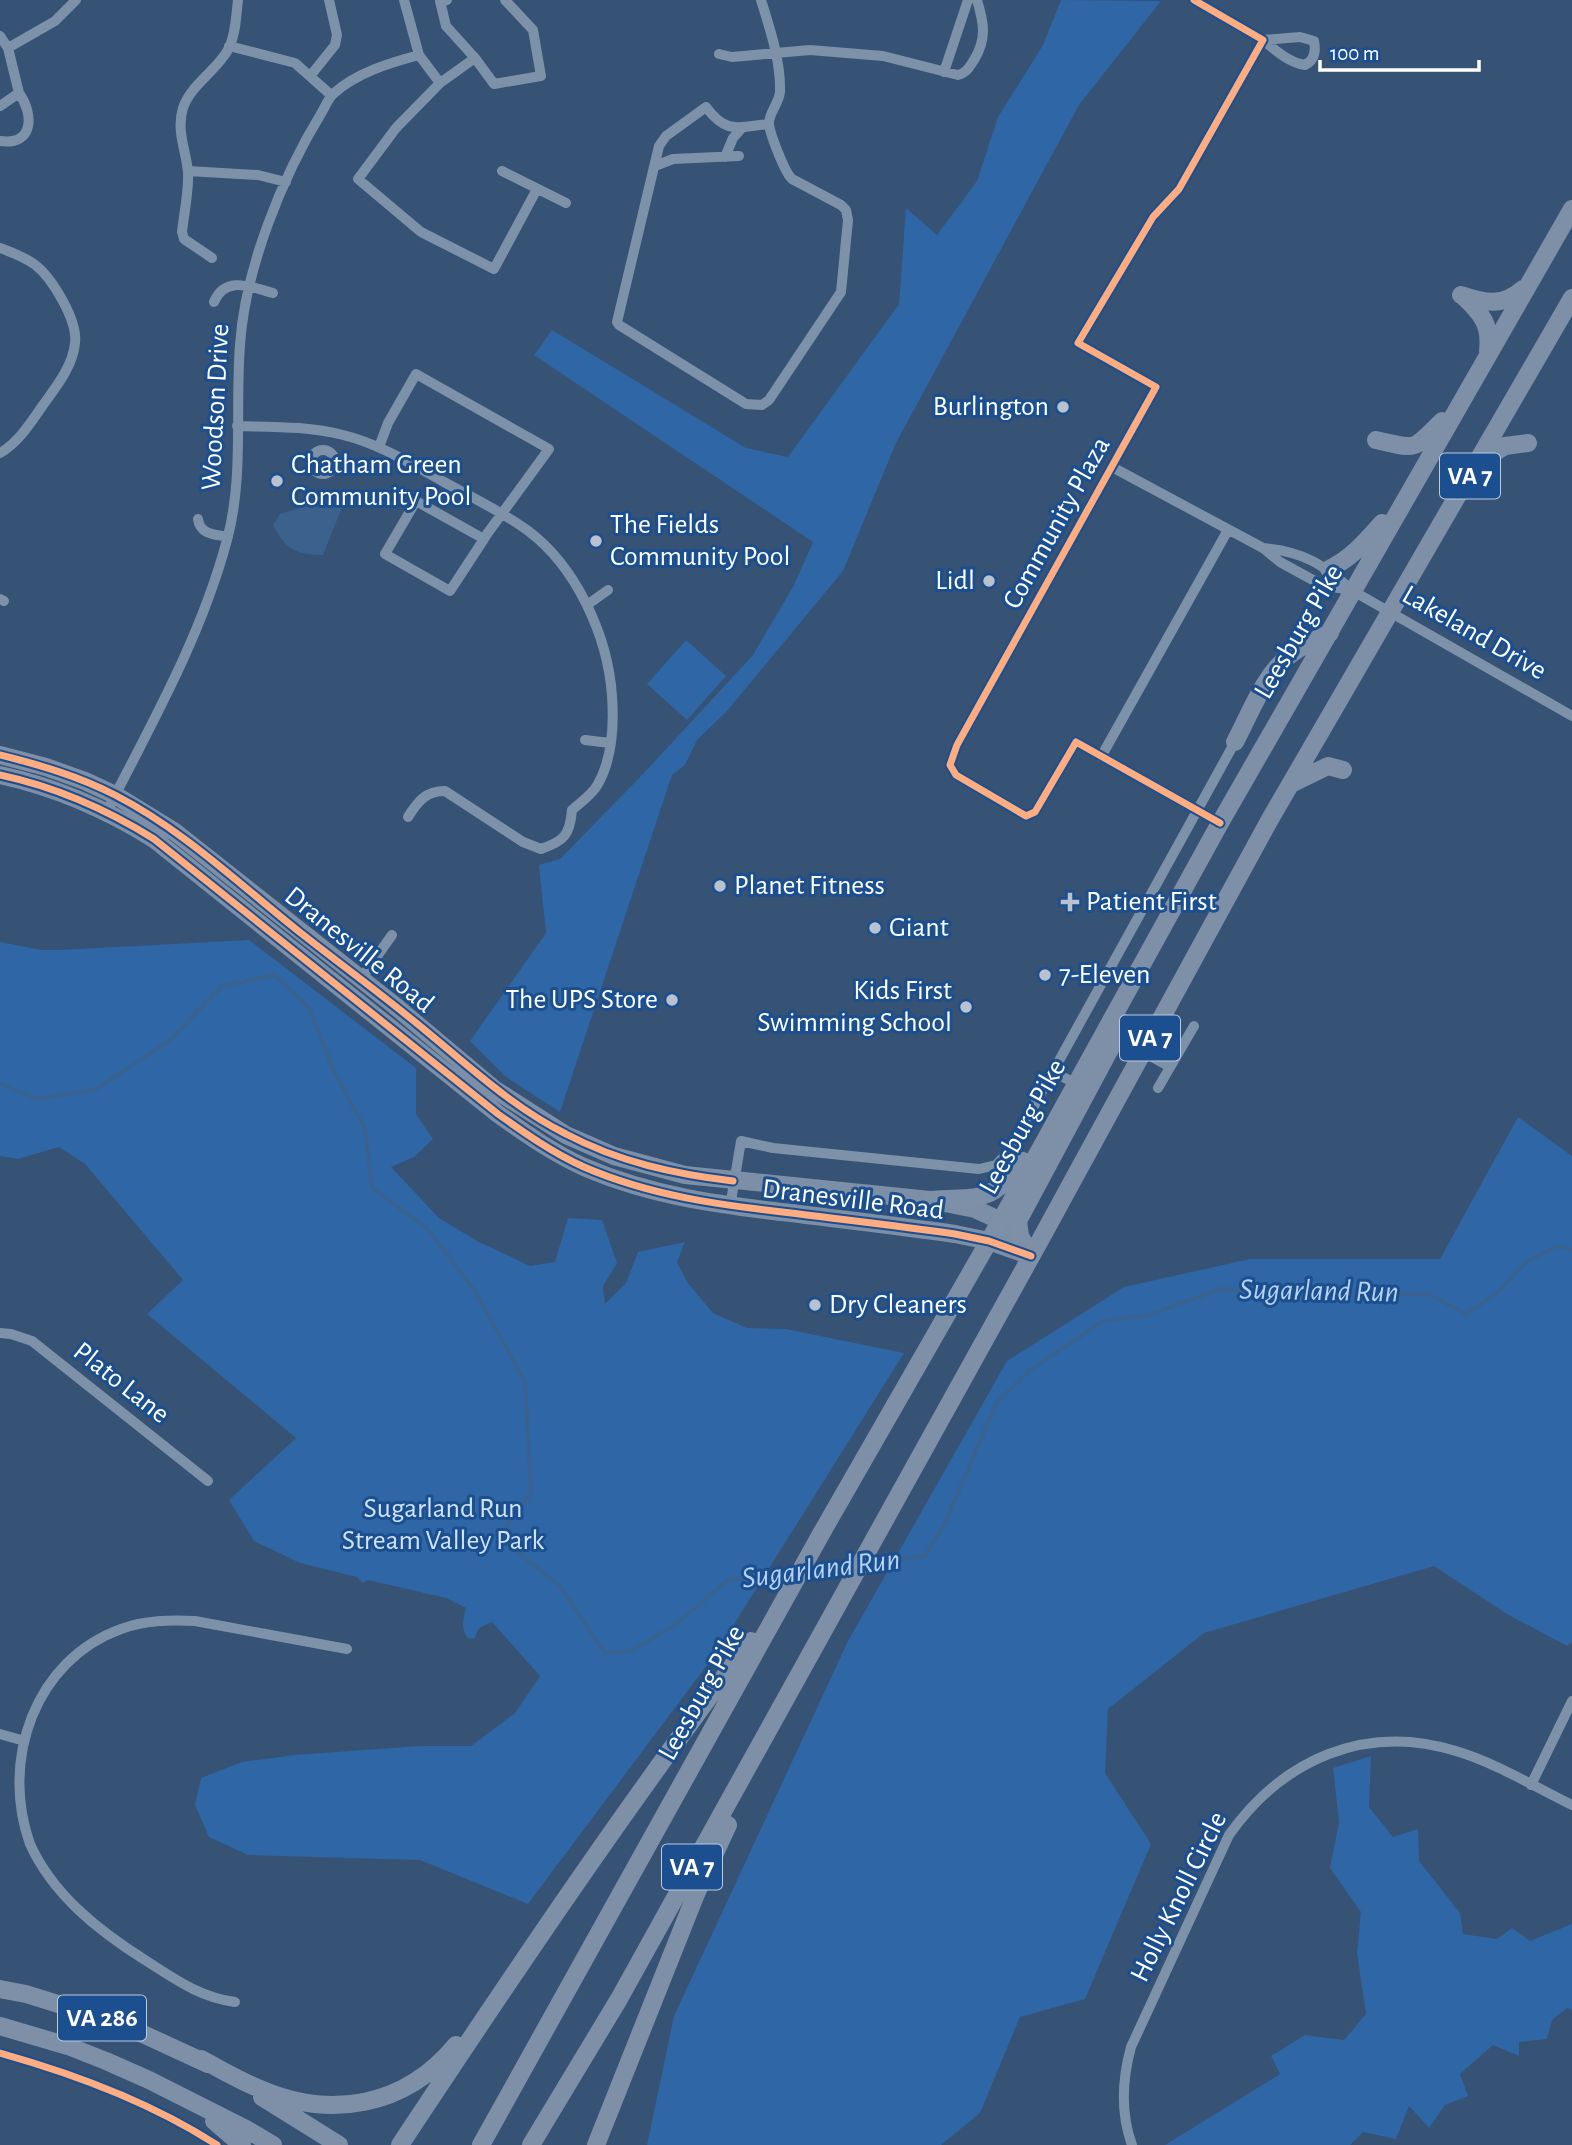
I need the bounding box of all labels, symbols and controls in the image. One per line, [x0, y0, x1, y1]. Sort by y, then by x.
scale bar [1320, 28, 1479, 72]
text: 100 m [1330, 43, 1380, 64]
street label: Woodson Drive [198, 323, 234, 491]
place label: Burlington [933, 393, 1049, 421]
marker: Burlington [1055, 399, 1071, 415]
street label: Community Plaza [998, 432, 1116, 614]
place label: Chatham Green Community Pool [291, 451, 472, 511]
road number: VA 7 [1440, 454, 1500, 498]
marker: Chatham Green Community Pool [269, 473, 285, 489]
place label: The Fields Community Pool [610, 511, 791, 571]
marker: The Fields Community Pool [588, 533, 604, 549]
street label: Leesburg Pike [1249, 560, 1349, 704]
place label: Lidl [935, 567, 975, 595]
marker: Lidl [981, 573, 997, 589]
street label: Lakeland Drive [1397, 581, 1551, 685]
place label: Planet Fitness [734, 872, 885, 900]
marker: Planet Fitness [712, 878, 728, 894]
street label: Dranesville Road [279, 882, 439, 1018]
place label: Patient First [1086, 888, 1217, 916]
marker: Patient First [1060, 892, 1080, 912]
place label: Giant [889, 914, 949, 942]
marker: Giant [867, 920, 883, 936]
place label: 7-Eleven [1059, 961, 1151, 989]
marker: 7-Eleven [1037, 967, 1053, 983]
place label: Kids First Swimming School [757, 977, 952, 1037]
place label: The UPS Store [505, 986, 658, 1014]
marker: The UPS Store [664, 992, 680, 1008]
marker: Kids First Swimming School [958, 999, 974, 1015]
road number: VA 7 [1120, 1015, 1180, 1060]
street label: Leesburg Pike [974, 1055, 1072, 1199]
street label: Dranesville Road [761, 1175, 945, 1225]
water label: Sugarland Run [1239, 1275, 1399, 1307]
place label: Dry Cleaners [829, 1291, 967, 1319]
marker: Dry Cleaners [807, 1297, 823, 1313]
street label: Plato Lane [68, 1337, 174, 1429]
park label: Sugarland Run Stream Valley Park [342, 1495, 545, 1555]
water label: Sugarland Run [740, 1544, 902, 1594]
street label: Leesburg Pike [653, 1621, 751, 1765]
street label: Holly Knoll Circle [1126, 1808, 1232, 1986]
road number: VA 7 [662, 1844, 722, 1890]
road number: VA 286 [58, 1996, 146, 2040]

